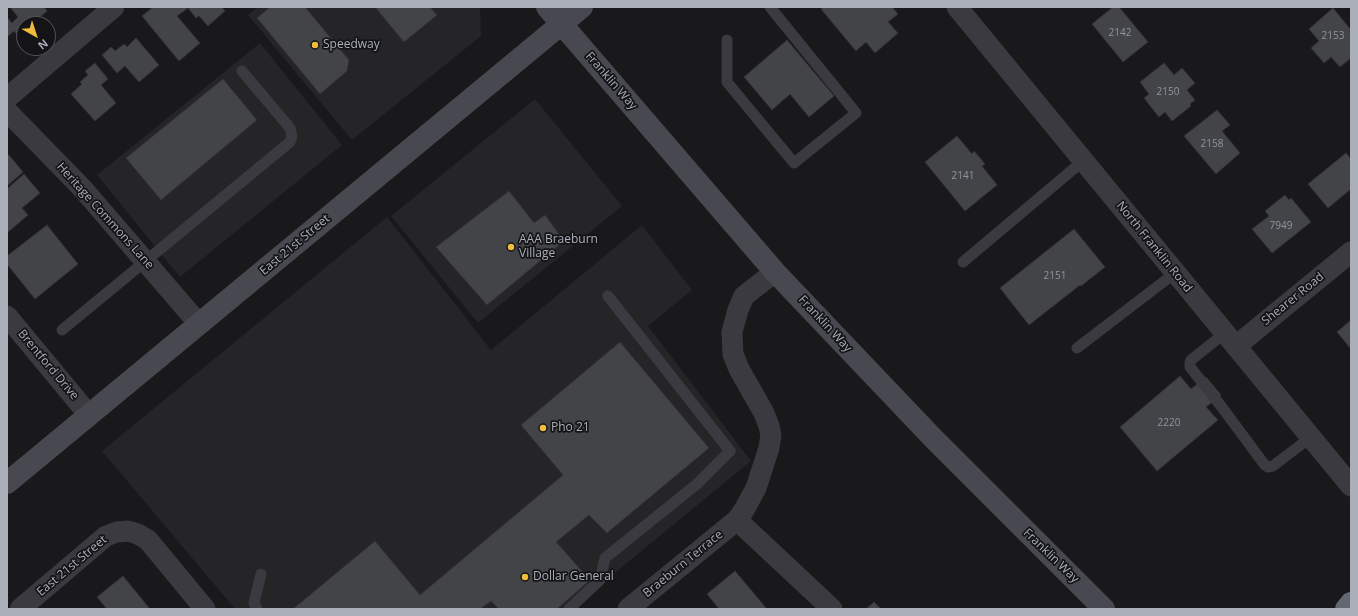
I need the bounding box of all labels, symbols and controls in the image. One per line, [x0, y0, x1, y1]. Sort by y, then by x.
north arrow [16, 16, 56, 56]
house number: 2142 [1109, 27, 1131, 39]
house number: 2153 [1322, 30, 1344, 42]
text: N [35, 36, 51, 54]
place label: Speedway [323, 38, 380, 52]
marker: Speedway [310, 40, 320, 50]
street label: Franklin Way [582, 49, 640, 113]
house number: 2150 [1157, 86, 1179, 98]
house number: 2158 [1201, 138, 1223, 150]
street label: Heritage Commons Lane [53, 160, 157, 272]
house number: 2141 [952, 170, 974, 182]
street label: North Franklin Road [1113, 199, 1195, 295]
street label: East 21st Street [257, 212, 333, 278]
house number: 7949 [1270, 220, 1292, 232]
place label: AAA Braeburn Village [519, 233, 598, 261]
marker: AAA Braeburn Village [506, 242, 516, 252]
house number: 2151 [1044, 270, 1066, 282]
street label: Shearer Road [1259, 270, 1327, 328]
street label: Franklin Way [795, 293, 855, 355]
street label: Brentford Drive [15, 327, 81, 403]
house number: 2220 [1158, 417, 1180, 429]
place label: Pho 21 [551, 421, 590, 435]
marker: Pho 21 [538, 423, 548, 433]
street label: Franklin Way [1020, 526, 1082, 586]
street label: Braeburn Terrace [640, 527, 726, 601]
street label: East 21st Street [34, 533, 110, 599]
place label: Dollar General [533, 570, 614, 584]
marker: Dollar General [520, 572, 530, 582]

